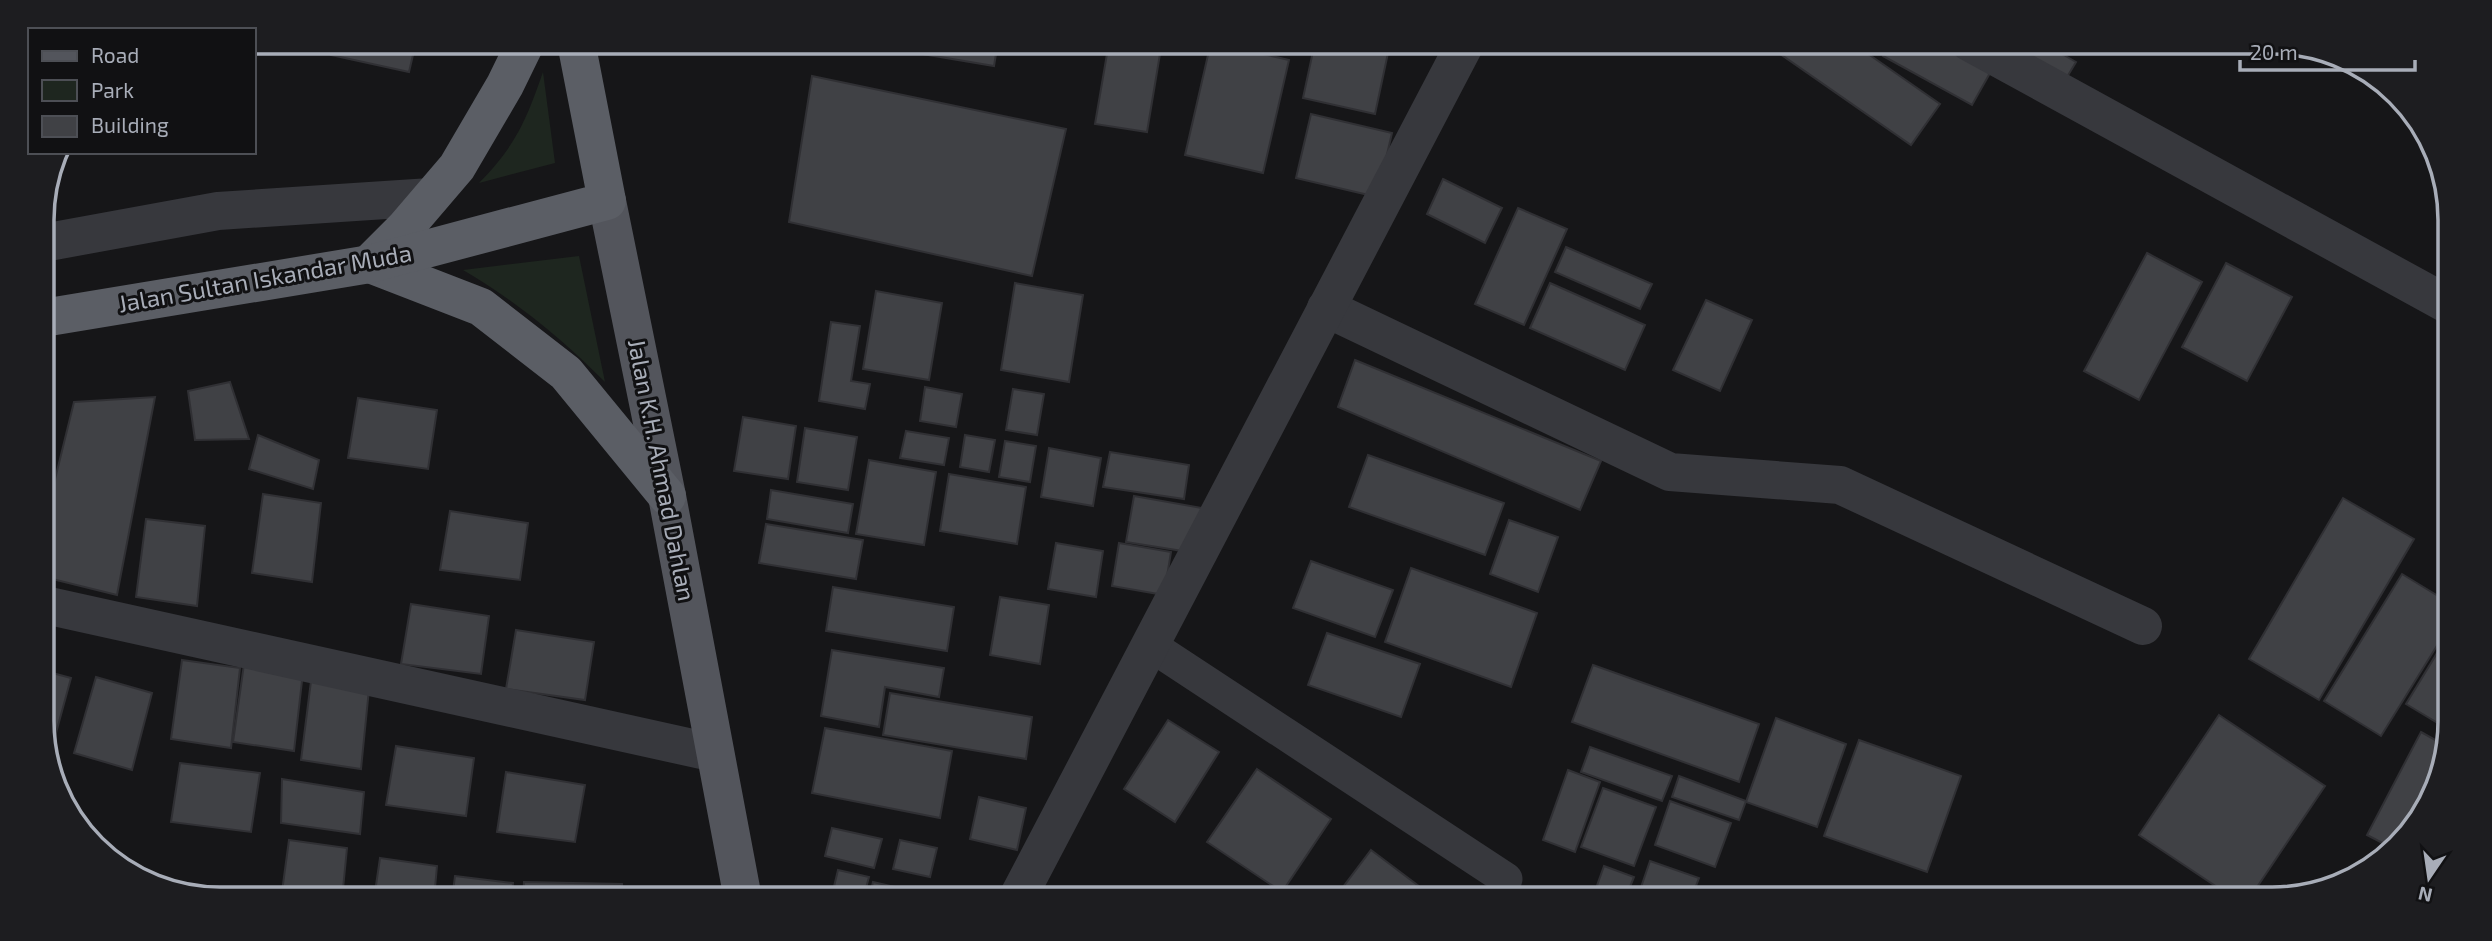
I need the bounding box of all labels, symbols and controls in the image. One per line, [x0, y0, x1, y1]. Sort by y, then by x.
legend [28, 28, 256, 154]
scale bar [2240, 28, 2415, 72]
text: 20 m [2250, 39, 2298, 64]
text: Road [91, 42, 139, 67]
text: Park [91, 77, 134, 102]
text: Building [91, 112, 169, 137]
street label: Jalan Sultan Iskandar Muda [116, 237, 414, 318]
street label: Jalan K.H. Ahmad Dahlan [623, 336, 702, 603]
north arrow [2394, 843, 2464, 913]
text: N [2416, 882, 2434, 908]

